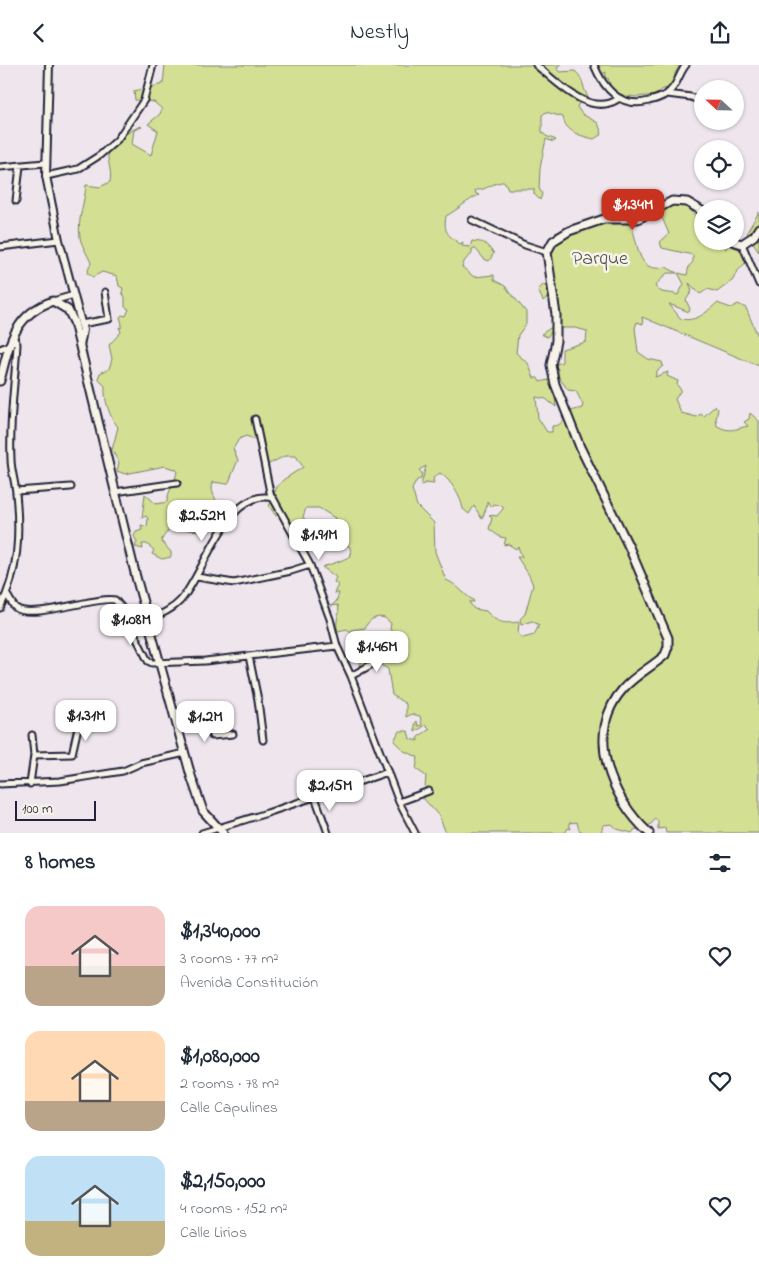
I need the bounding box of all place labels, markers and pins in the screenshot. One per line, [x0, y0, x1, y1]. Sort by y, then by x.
pin: $1.34M [592, 189, 674, 231]
pin: $2.52M [161, 499, 243, 542]
pin: $1.91M [278, 519, 360, 561]
pin: $1.08M [90, 603, 172, 646]
pin: $1.46M [336, 631, 418, 673]
pin: $1.31M [45, 699, 127, 742]
pin: $1.2M [170, 701, 240, 743]
pin: $2.15M [289, 769, 371, 812]

